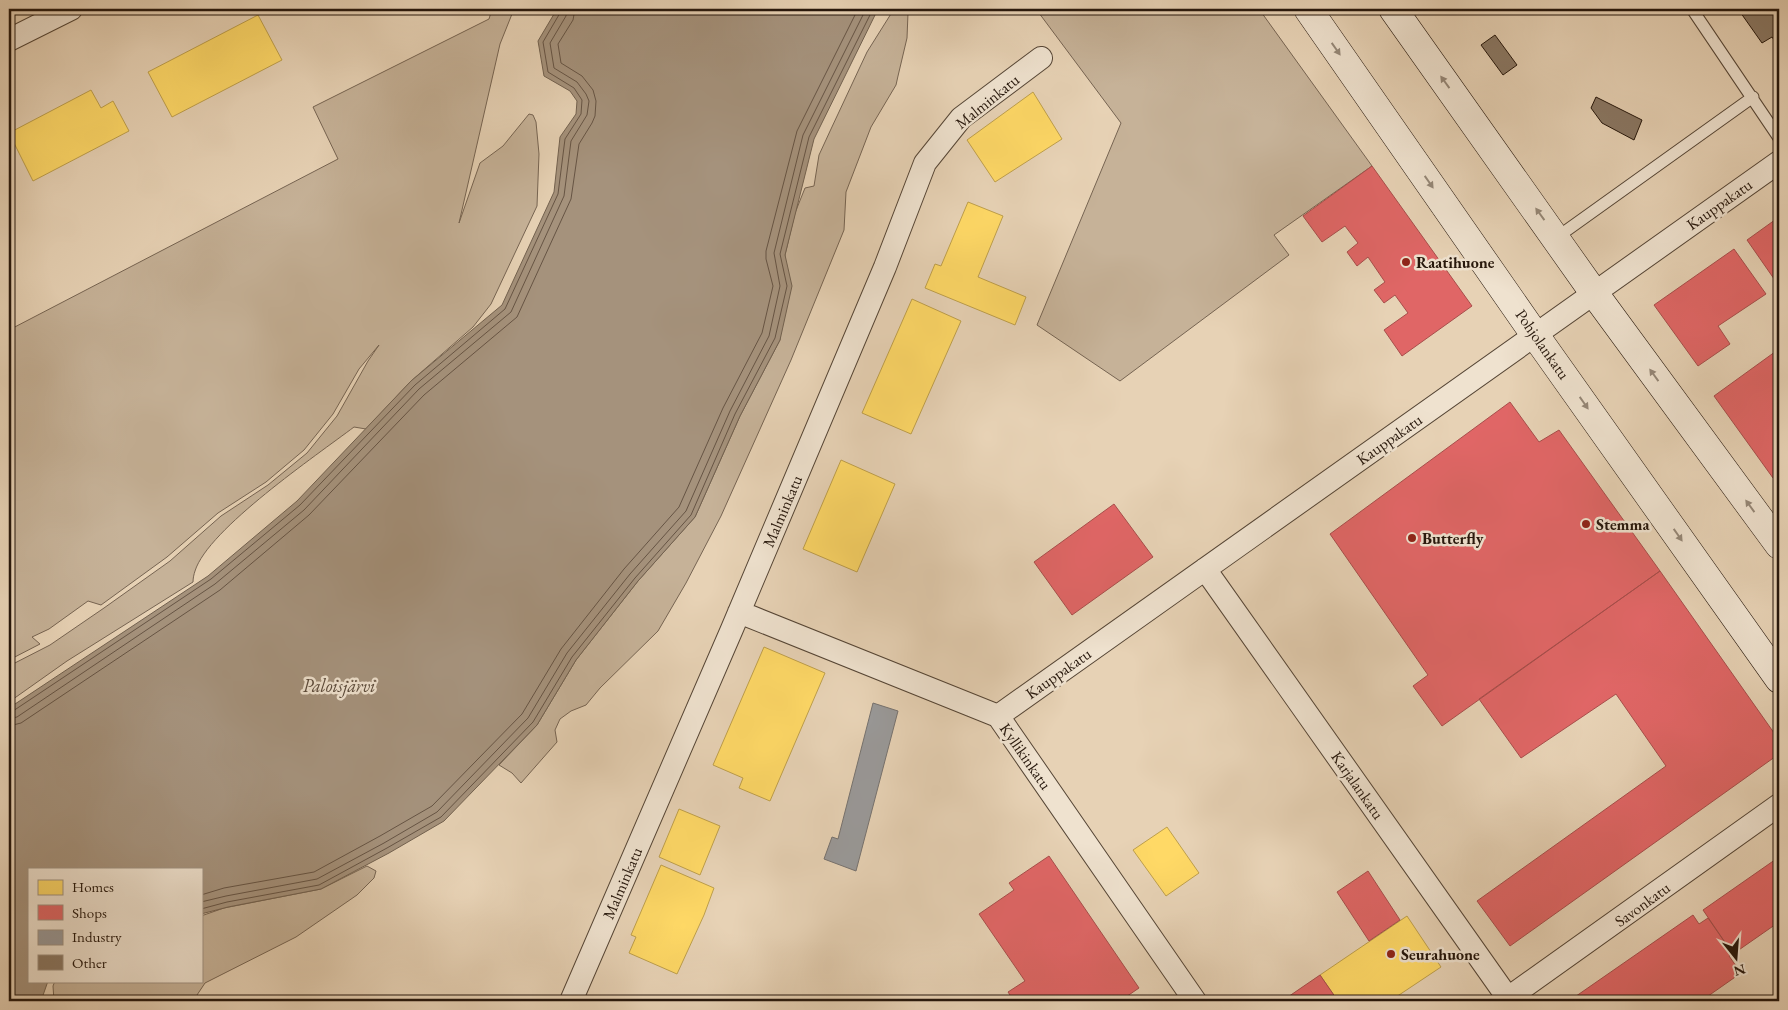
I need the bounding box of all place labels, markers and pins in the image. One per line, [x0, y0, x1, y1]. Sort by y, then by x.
place label: Raatihuone [1416, 252, 1495, 273]
marker: Raatihuone [1400, 256, 1412, 268]
place label: Stemma [1596, 514, 1650, 535]
marker: Stemma [1580, 518, 1592, 530]
place label: Butterfly [1422, 528, 1484, 549]
marker: Butterfly [1406, 532, 1418, 544]
place label: Seurahuone [1401, 944, 1480, 965]
marker: Seurahuone [1385, 948, 1397, 960]

